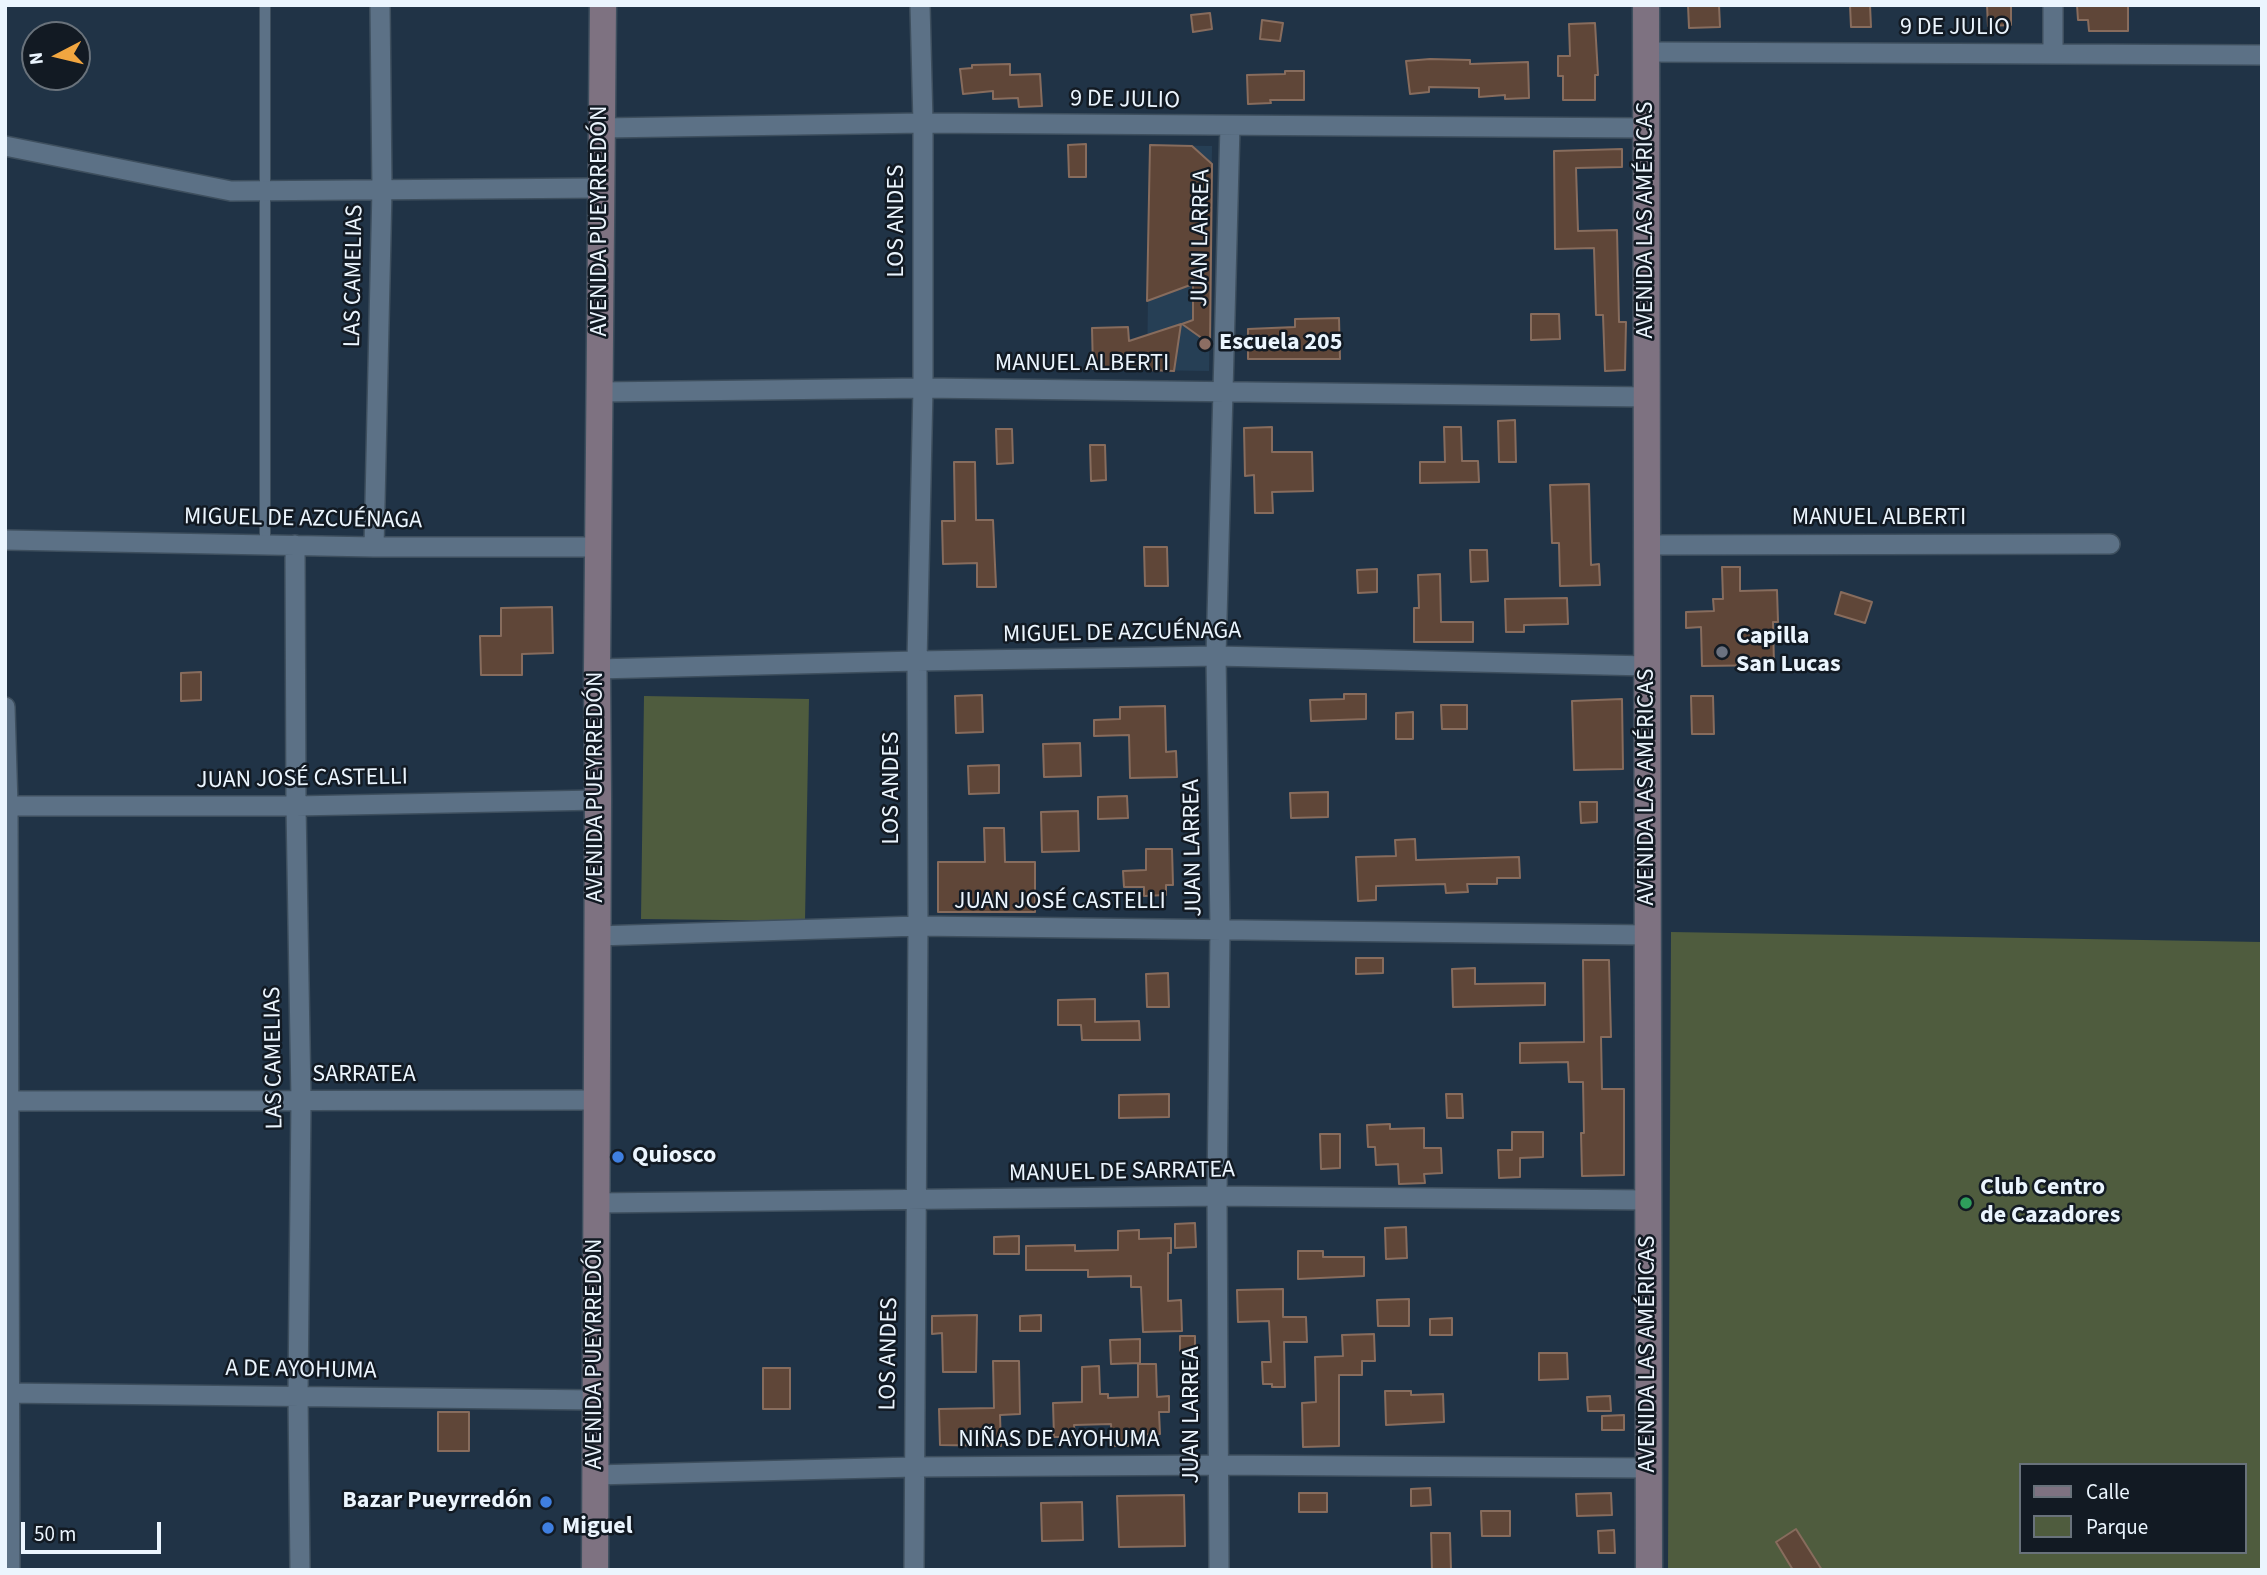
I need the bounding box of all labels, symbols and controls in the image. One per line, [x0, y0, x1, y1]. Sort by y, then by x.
street label: 9 DE JULIO [1900, 15, 2010, 43]
north arrow [21, 21, 91, 91]
text: N [22, 50, 51, 66]
street label: 9 DE JULIO [1070, 86, 1180, 116]
street label: AVENIDA LAS AMÉRICAS [1633, 102, 1661, 338]
street label: AVENIDA PUEYRREDÓN [587, 105, 615, 337]
street label: LOS ANDES [884, 164, 912, 278]
street label: JUAN LARREA [1186, 169, 1218, 307]
street label: LAS CAMELIAS [339, 204, 371, 348]
place label: Escuela 205 [1219, 330, 1342, 358]
marker: Escuela 205 [1197, 336, 1213, 352]
street label: MANUEL ALBERTI [995, 351, 1169, 379]
street label: MIGUEL DE AZCUÉNAGA [184, 504, 422, 536]
street label: MANUEL ALBERTI [1792, 505, 1966, 533]
street label: MIGUEL DE AZCUÉNAGA [1003, 618, 1241, 650]
place label: Capilla San Lucas [1736, 624, 1841, 680]
marker: Capilla San Lucas [1714, 644, 1730, 660]
street label: AVENIDA LAS AMÉRICAS [1634, 669, 1662, 905]
street label: AVENIDA PUEYRREDÓN [583, 671, 611, 903]
street label: LOS ANDES [879, 731, 907, 845]
street label: JUAN JOSÉ CASTELLI [196, 764, 408, 796]
street label: JUAN LARREA [1178, 779, 1210, 917]
street label: JUAN JOSÉ CASTELLI [954, 889, 1166, 917]
street label: LAS CAMELIAS [259, 986, 291, 1130]
street label: SARRATEA [312, 1062, 416, 1090]
place label: Quiosco [632, 1143, 716, 1171]
marker: Quiosco [610, 1149, 626, 1165]
street label: MANUEL DE SARRATEA [1009, 1157, 1235, 1189]
place label: Club Centro de Cazadores [1980, 1175, 2120, 1231]
marker: Club Centro de Cazadores [1958, 1195, 1974, 1211]
street label: AVENIDA LAS AMÉRICAS [1635, 1236, 1663, 1472]
street label: AVENIDA PUEYRREDÓN [582, 1238, 610, 1470]
street label: LOS ANDES [875, 1297, 905, 1411]
street label: JUAN LARREA [1179, 1346, 1207, 1484]
street label: A DE AYOHUMA [225, 1355, 377, 1387]
street label: NIÑAS DE AYOHUMA [958, 1427, 1160, 1455]
legend [2018, 1463, 2246, 1554]
text: Calle [2086, 1477, 2130, 1507]
place label: Bazar Pueyrredón [342, 1488, 532, 1516]
marker: Bazar Pueyrredón [538, 1494, 554, 1510]
scale bar [24, 1508, 164, 1552]
text: Parque [2086, 1512, 2148, 1542]
place label: Miguel [562, 1514, 633, 1542]
text: 50 m [34, 1519, 76, 1549]
marker: Miguel [540, 1520, 556, 1536]

